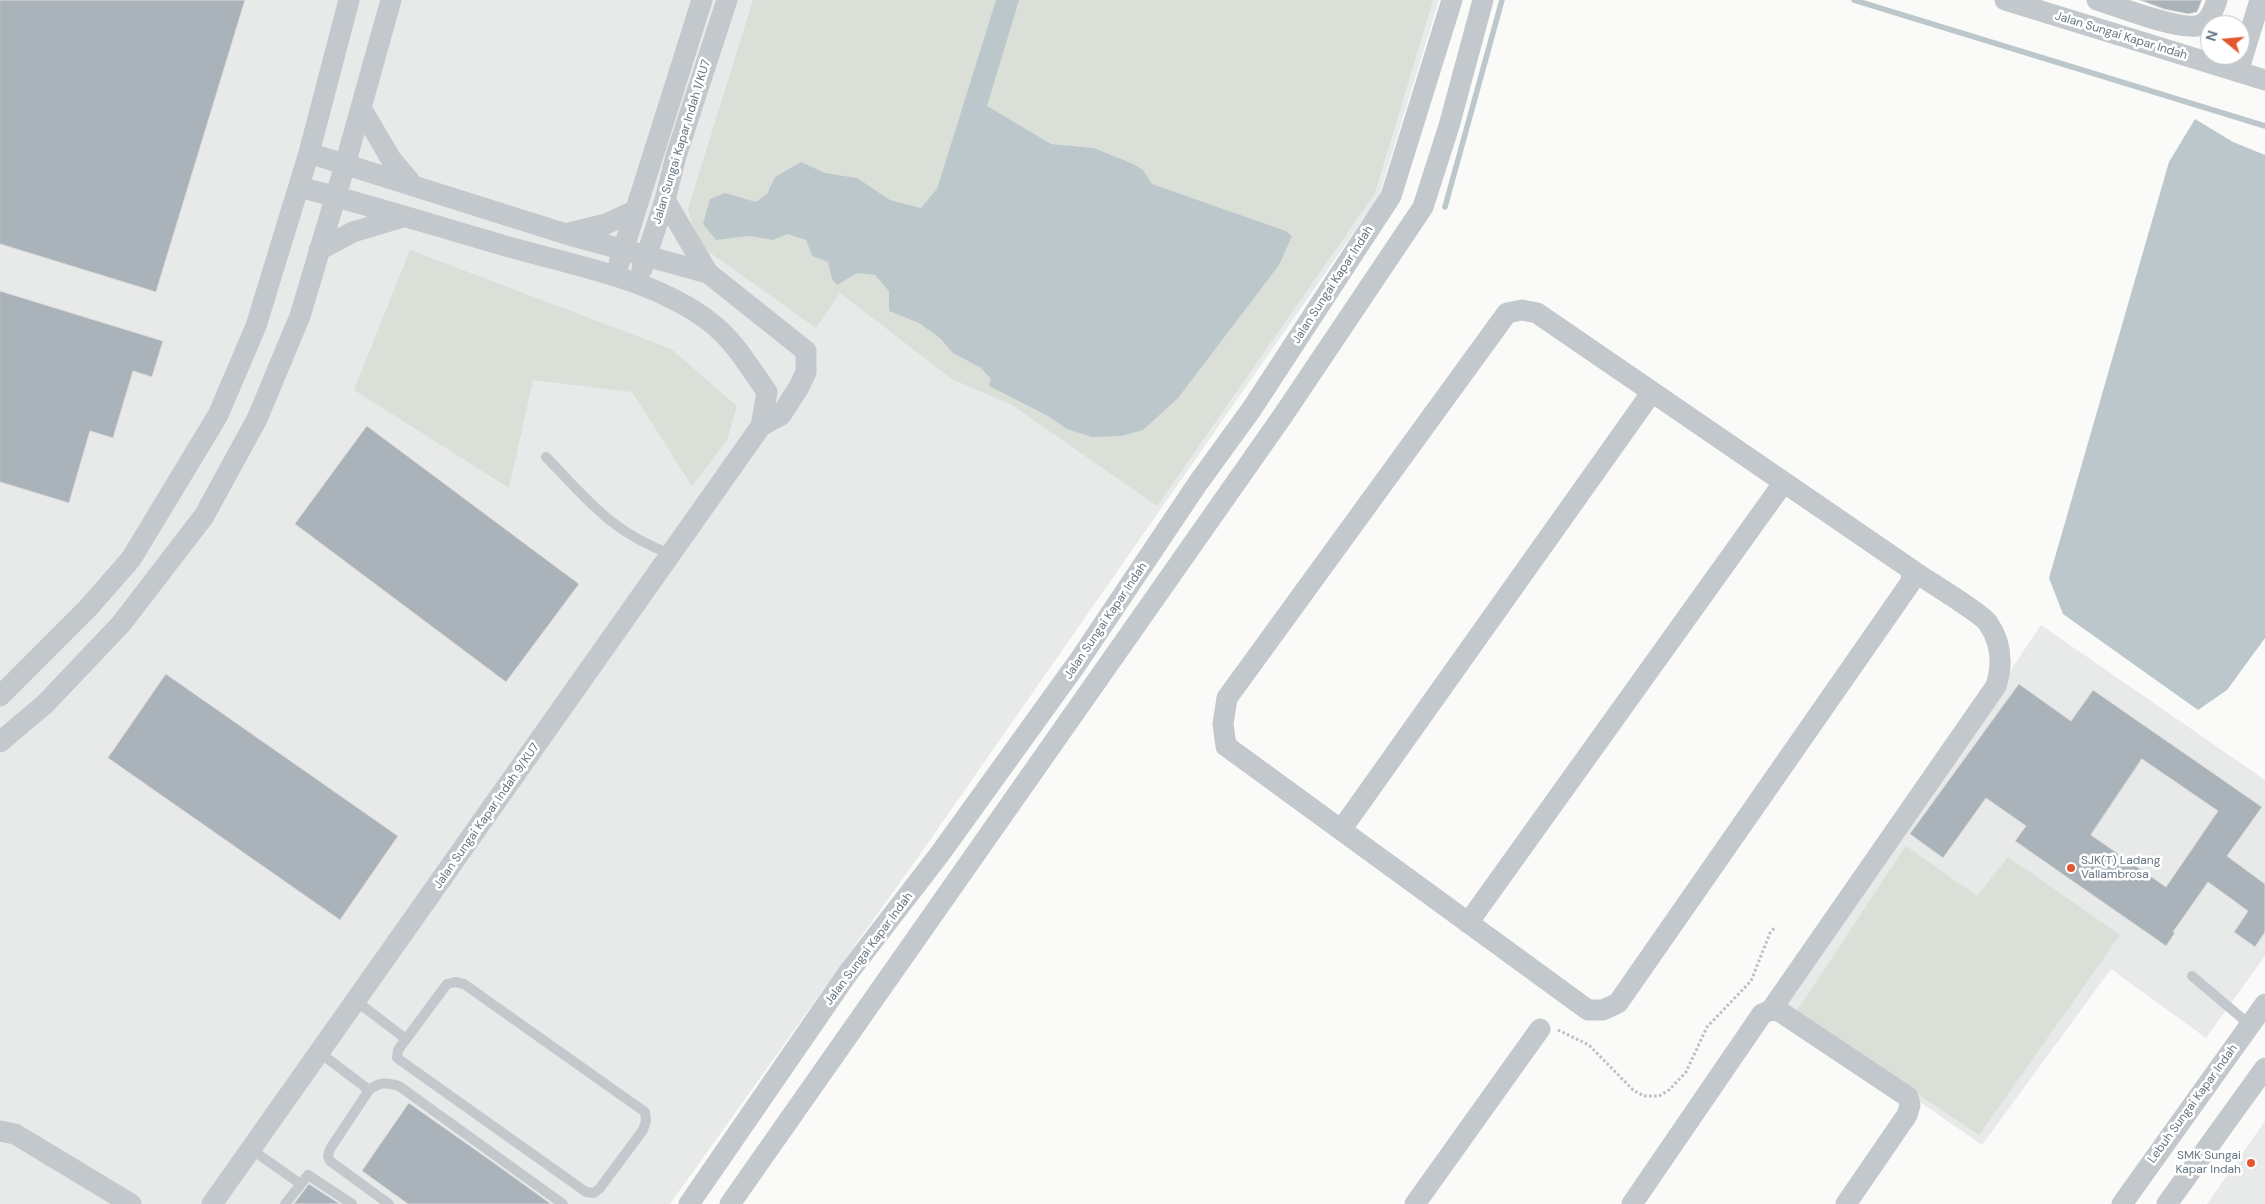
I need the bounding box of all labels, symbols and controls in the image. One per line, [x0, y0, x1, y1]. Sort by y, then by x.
street label: Jalan Sungai Kapar Indah [2053, 9, 2189, 63]
north arrow [2200, 15, 2250, 65]
text: N [2202, 28, 2222, 43]
street label: Jalan Sungai Kapar Indah 1/KU7 [650, 58, 714, 226]
street label: Jalan Sungai Kapar Indah [1290, 223, 1376, 347]
street label: Jalan Sungai Kapar Indah [1062, 560, 1150, 682]
street label: Jalan Sungai Kapar Indah 9/KU7 [431, 741, 543, 891]
place label: SJK(T) Ladang Vallambrosa [2081, 854, 2160, 882]
marker: SJK(T) Ladang Vallambrosa [2065, 862, 2077, 874]
street label: Jalan Sungai Kapar Indah [822, 890, 916, 1008]
street label: Lebuh Sungai Kapar Indah [2145, 1042, 2241, 1166]
place label: SMK Sungai Kapar Indah [2175, 1149, 2241, 1177]
marker: SMK Sungai Kapar Indah [2245, 1157, 2257, 1169]

